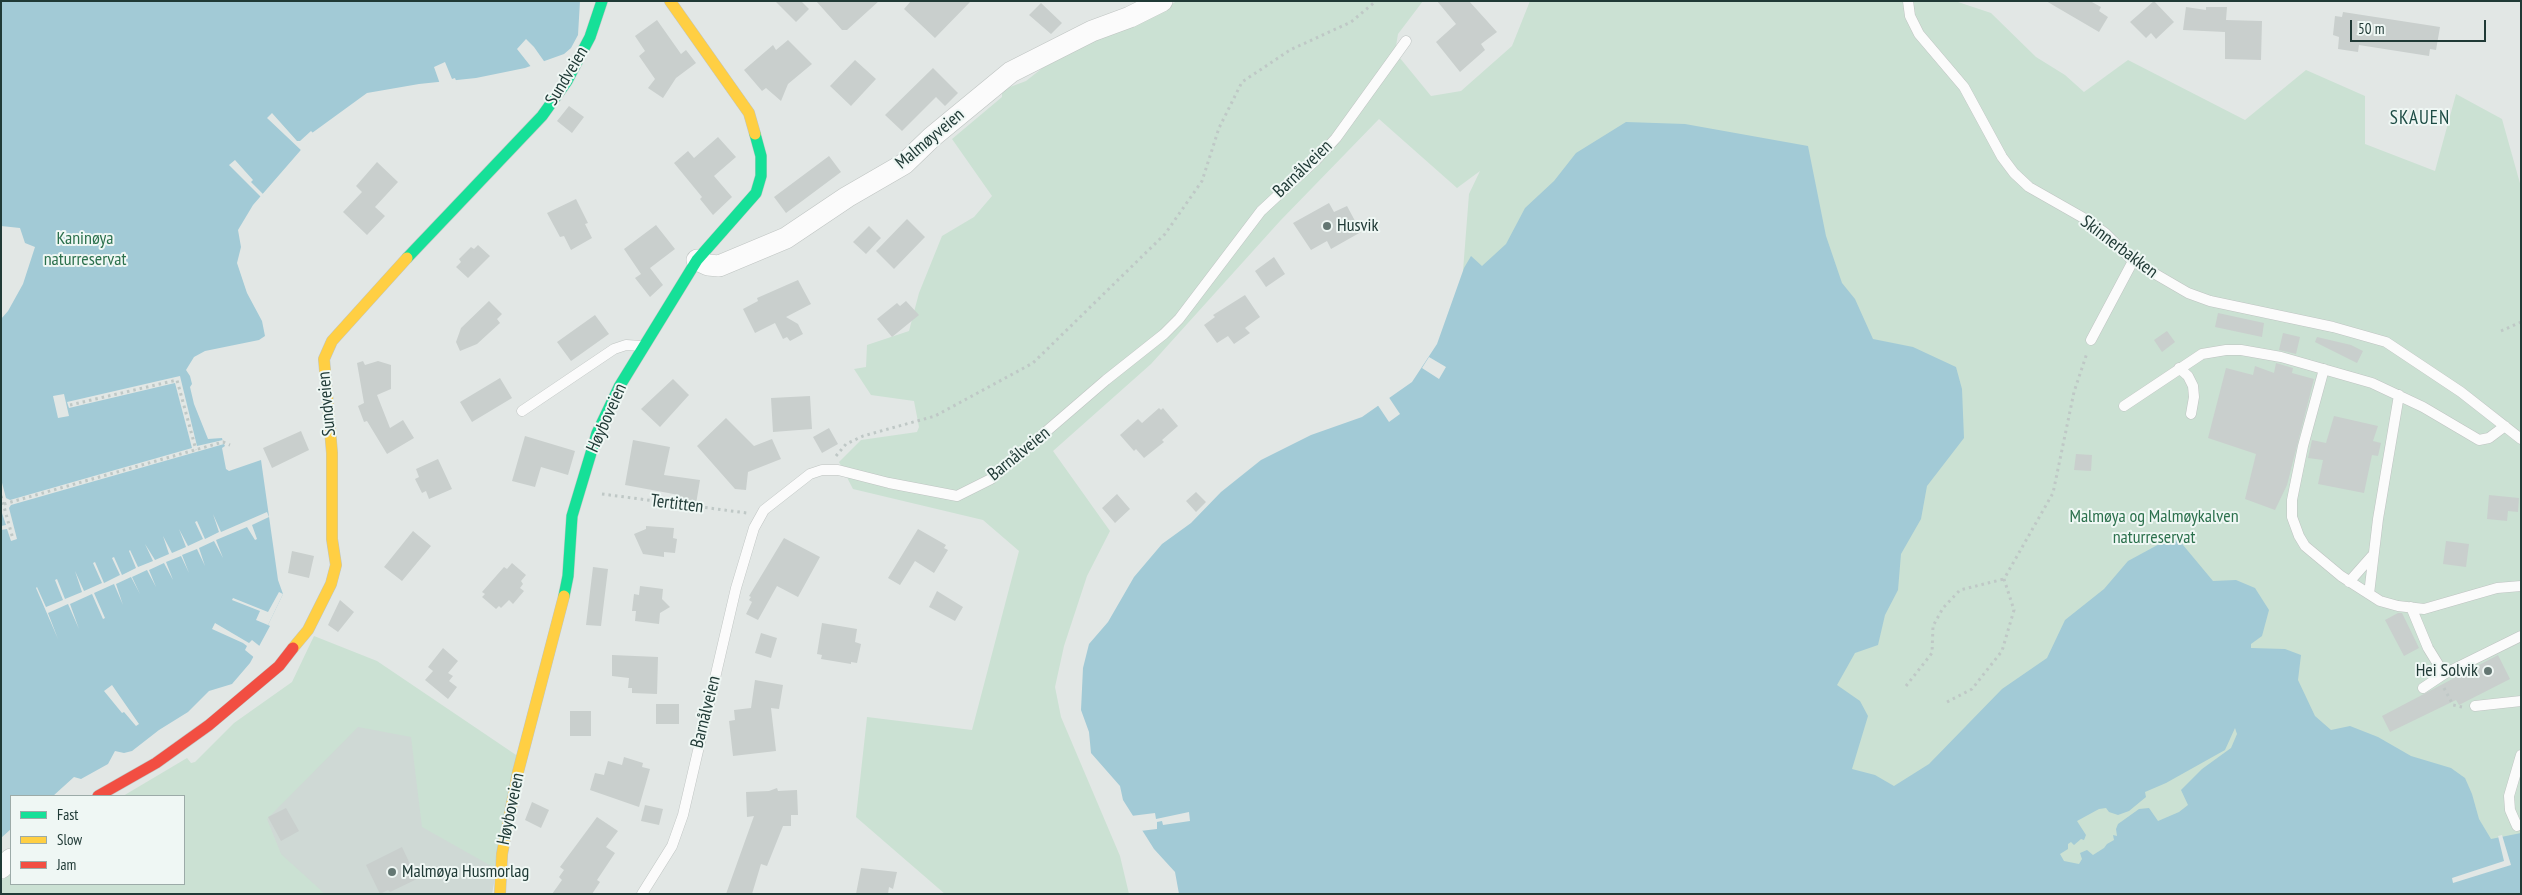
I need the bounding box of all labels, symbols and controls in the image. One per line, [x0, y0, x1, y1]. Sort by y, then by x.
scale bar [2352, 10, 2488, 42]
text: 50 m [2358, 19, 2384, 38]
street label: Sundveien [541, 43, 593, 109]
street label: Malmøyveien [891, 104, 969, 174]
district label: SKAUEN [2389, 108, 2451, 130]
street label: Barnålveien [1269, 136, 1337, 202]
street label: Skinnerbakken [2076, 211, 2162, 283]
place label: Husvik [1337, 215, 1378, 237]
marker: Husvik [1321, 220, 1333, 232]
park label: Kaninøya naturreservat [44, 228, 126, 270]
street label: Sundveien [313, 371, 341, 437]
street label: Høyboveien [582, 380, 632, 456]
street label: Barnålveien [984, 422, 1054, 486]
street label: Tertitten [649, 490, 705, 518]
park label: Malmøya og Malmøykalven naturreservat [2069, 506, 2239, 548]
place label: Hei Solvik [2416, 660, 2478, 682]
marker: Hei Solvik [2482, 665, 2494, 677]
street label: Barnålveien [687, 674, 725, 750]
street label: Høyboveien [493, 771, 529, 847]
legend [10, 795, 185, 885]
text: Fast [57, 805, 78, 824]
text: Slow [57, 830, 82, 849]
text: Jam [57, 855, 76, 874]
place label: Malmøya Husmorlag [402, 861, 529, 883]
marker: Malmøya Husmorlag [386, 866, 398, 878]

